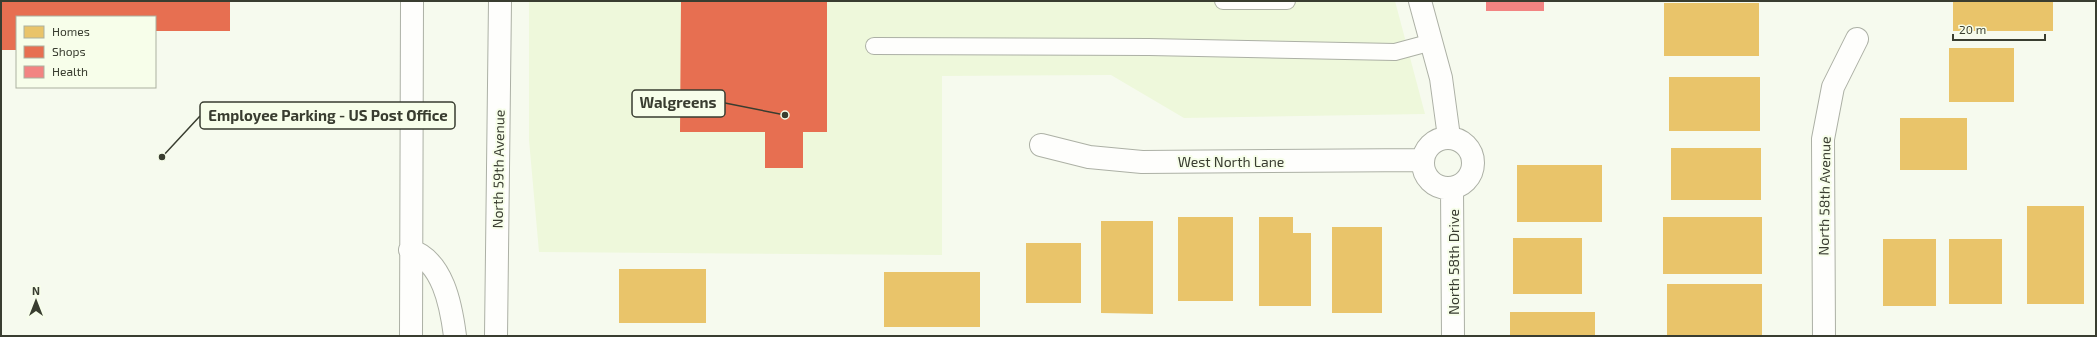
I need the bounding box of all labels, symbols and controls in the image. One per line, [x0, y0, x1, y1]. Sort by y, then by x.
legend [16, 16, 156, 88]
scale bar [1953, 16, 2045, 42]
text: 20 m [1959, 22, 1986, 36]
text: Homes [52, 24, 90, 38]
text: Shops [52, 44, 86, 58]
text: Health [52, 64, 88, 78]
callout: Walgreens [632, 90, 725, 117]
text: Walgreens [640, 93, 716, 111]
callout: Employee Parking - US Post Office [200, 102, 455, 129]
text: Employee Parking - US Post Office [208, 106, 448, 125]
street label: North 59th Avenue [488, 110, 508, 228]
street label: North 58th Avenue [1814, 136, 1834, 256]
street label: West North Lane [1178, 153, 1284, 170]
street label: North 58th Drive [1445, 209, 1462, 315]
north arrow [16, 281, 56, 321]
text: N [32, 284, 40, 297]

